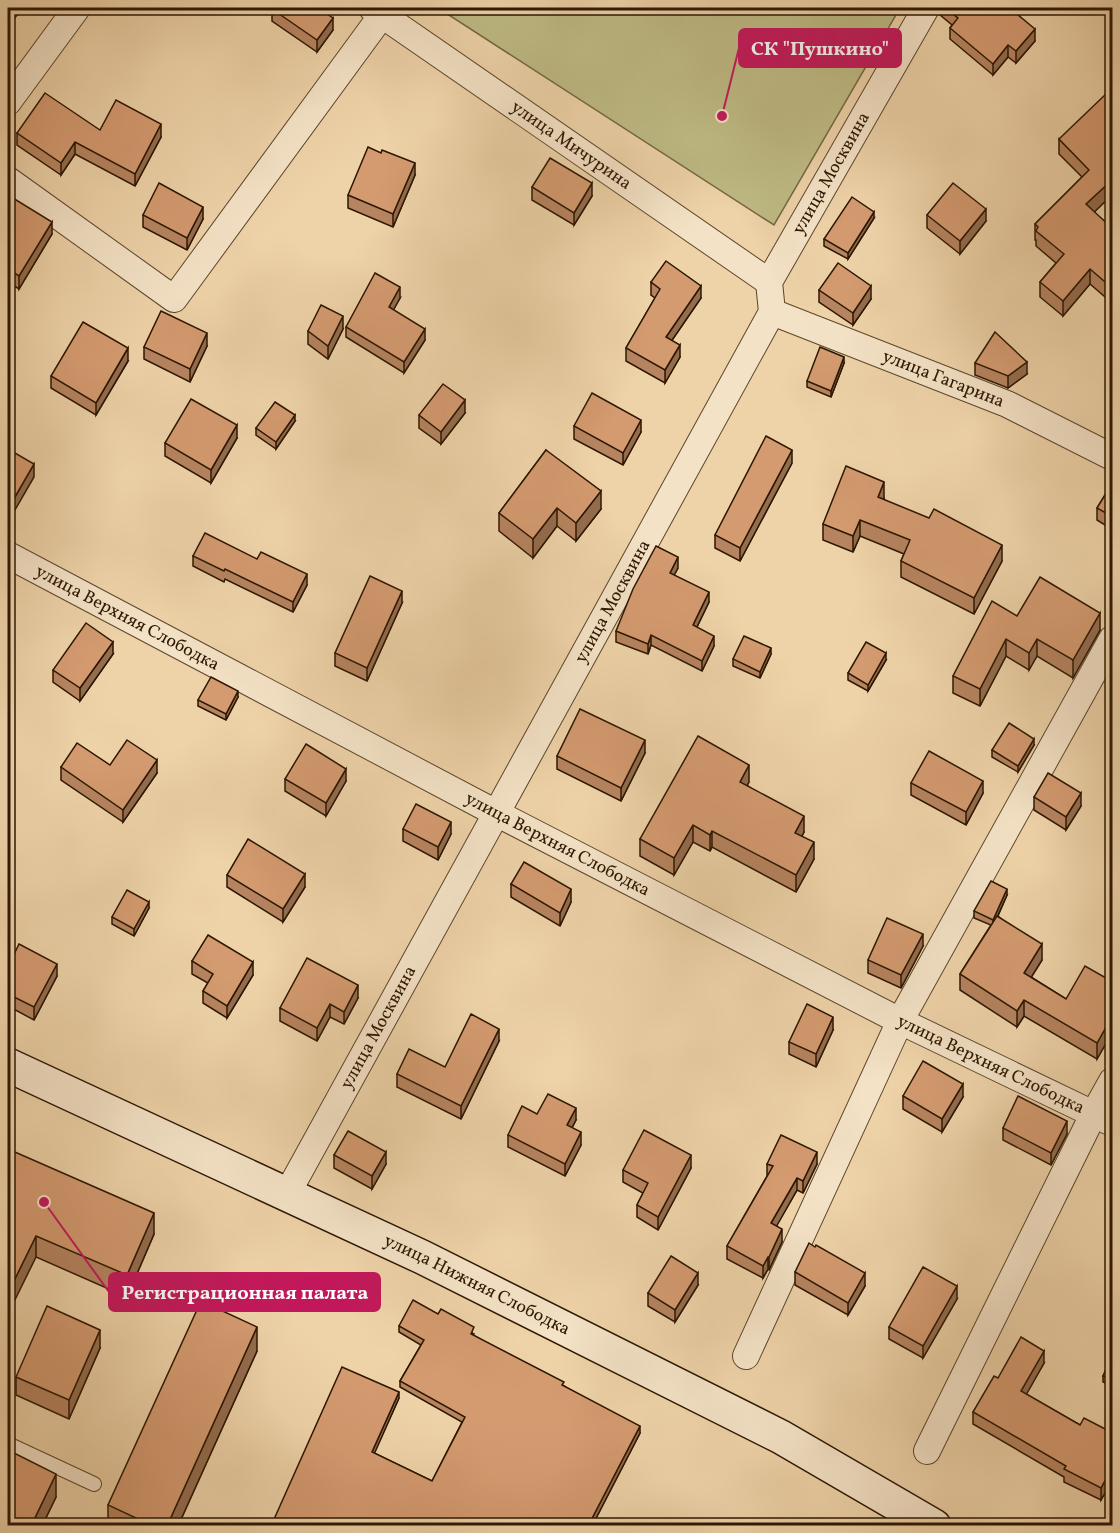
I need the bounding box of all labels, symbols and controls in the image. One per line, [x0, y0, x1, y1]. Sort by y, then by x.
callout: СК "Пушкино" [739, 29, 901, 67]
text: СК "Пушкино" [751, 36, 889, 64]
street label: улица Мичурина [506, 95, 637, 196]
street label: улица Москвина [786, 107, 876, 239]
street label: улица Гагарина [879, 344, 1008, 414]
street label: улица Москвина [569, 535, 657, 668]
street label: улица Верхняя Слободка [31, 559, 224, 677]
street label: улица Верхняя Слободка [460, 786, 654, 903]
street label: улица Москвина [334, 961, 423, 1094]
street label: улица Верхняя Слободка [893, 1009, 1089, 1120]
street label: улица Нижняя Слободка [380, 1228, 574, 1342]
callout: Регистрационная палата [109, 1273, 380, 1311]
text: Регистрационная палата [122, 1280, 368, 1308]

